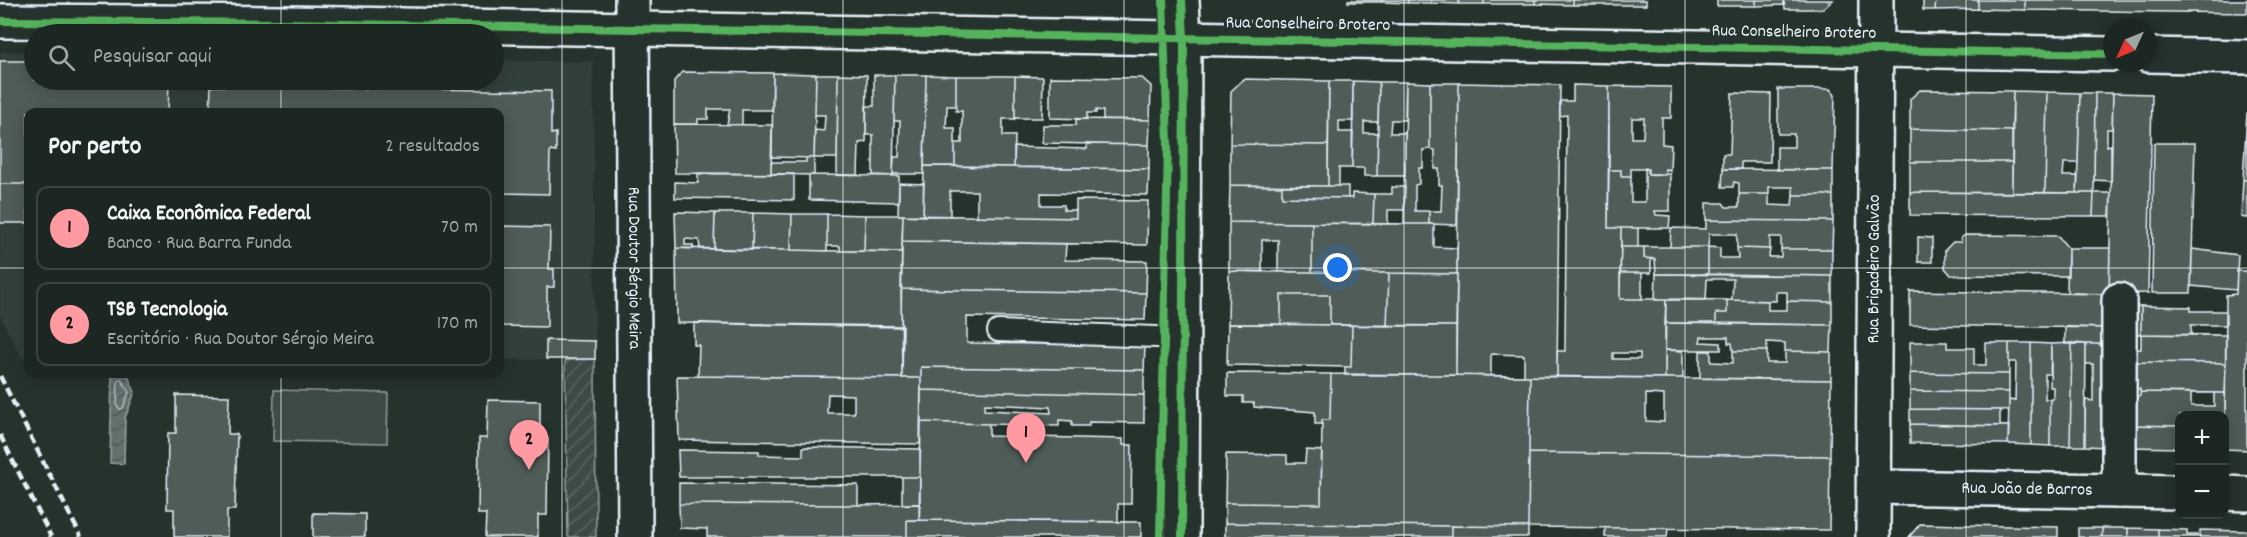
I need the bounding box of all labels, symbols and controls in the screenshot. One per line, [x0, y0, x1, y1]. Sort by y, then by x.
street label: Rua Conselheiro Brotero [1225, 11, 1391, 39]
north arrow [2103, 18, 2157, 72]
street label: Rua Conselheiro Brotero [1711, 19, 1877, 47]
search box [24, 24, 504, 90]
icon: search [45, 41, 78, 74]
text: Pesquisar aqui [93, 42, 212, 73]
text: Por perto [48, 129, 141, 166]
text: 2 resultados [385, 133, 480, 161]
street label: Rua Doutor Sérgio Meira [621, 187, 646, 350]
street label: Rua Brigadeiro Galvão [1862, 195, 1887, 344]
text: Caixa Econômica Federal [107, 199, 311, 230]
text: 1 [67, 214, 72, 242]
text: 70 m [441, 214, 478, 242]
text: Banco · Rua Barra Funda [107, 230, 291, 258]
your location [1323, 253, 1352, 282]
text: TSB Tecnologia [107, 295, 227, 326]
text: 2 [65, 310, 74, 338]
text: 170 m [437, 310, 478, 338]
text: Escritório · Rua Doutor Sérgio Meira [107, 326, 374, 354]
map controls [2175, 411, 2229, 519]
button: + [2175, 411, 2229, 465]
pin: 1 [1006, 414, 1046, 463]
pin: 2 [510, 420, 548, 470]
button: − [2175, 465, 2229, 519]
street label: Rua João de Barros [1961, 476, 2093, 503]

